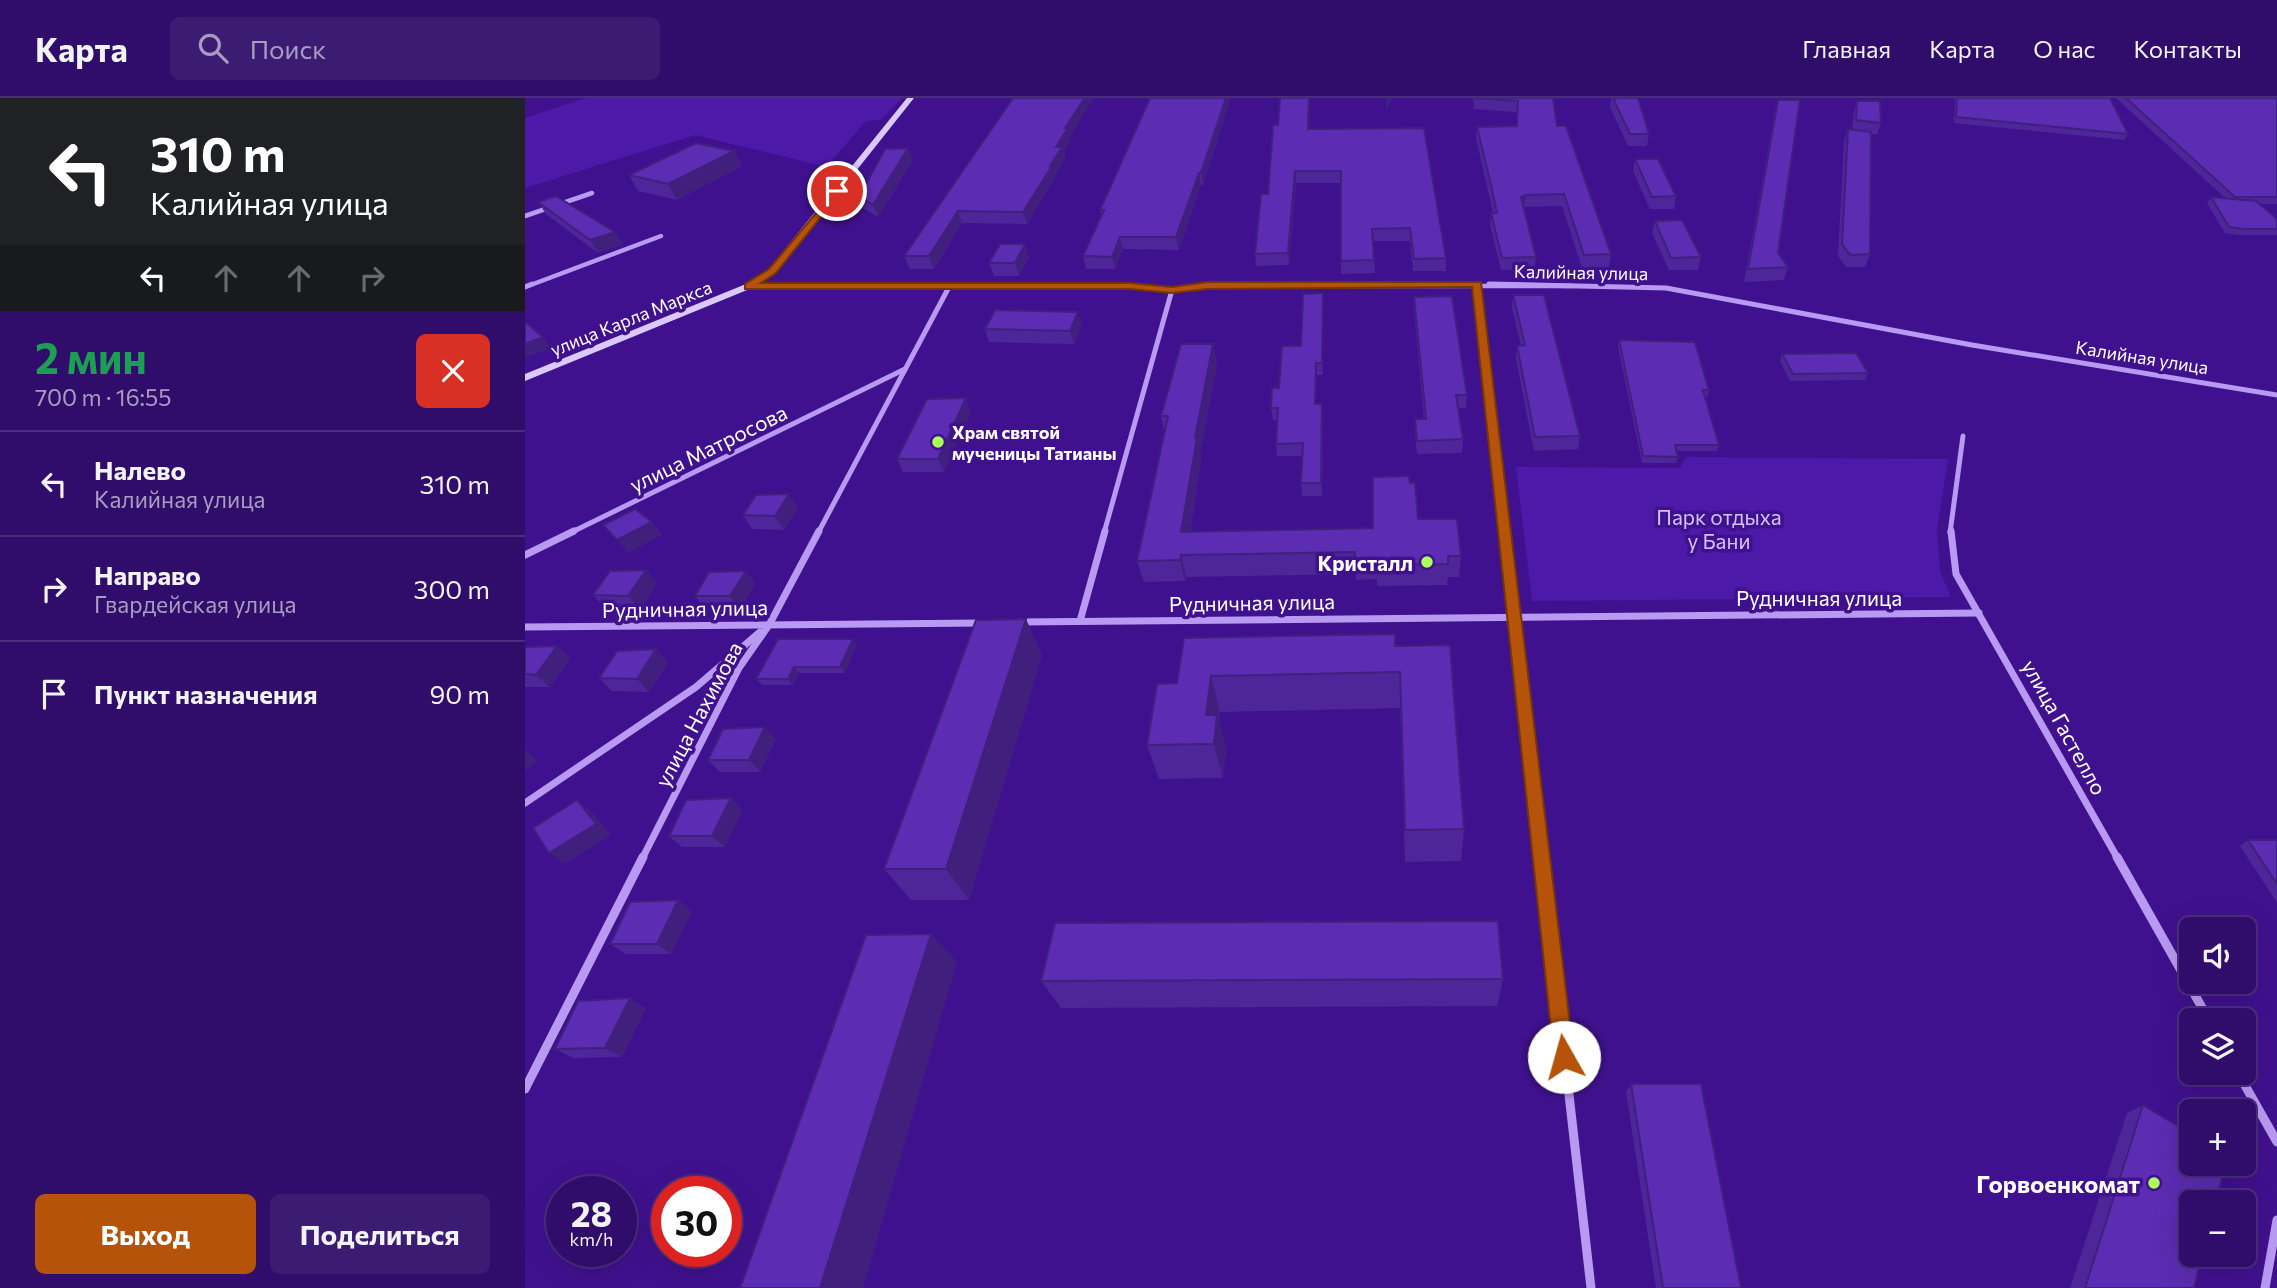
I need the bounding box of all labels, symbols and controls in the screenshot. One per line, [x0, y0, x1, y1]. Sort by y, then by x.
search box [170, 17, 660, 80]
text: Карта [35, 28, 128, 69]
icon: search [194, 29, 232, 67]
text: Поиск [250, 33, 326, 64]
text: Главная [1802, 34, 1891, 63]
text: Карта [1929, 34, 1995, 63]
text: О нас [2033, 34, 2095, 63]
text: Контакты [2133, 34, 2242, 63]
text: 310 m [150, 122, 285, 182]
icon: left [35, 126, 126, 217]
pin [807, 161, 867, 221]
icon: arrive [818, 172, 856, 210]
text: Калийная улица [150, 182, 389, 222]
icon: left [134, 259, 172, 297]
icon: ahead [207, 259, 245, 297]
icon: ahead [280, 259, 318, 297]
icon: right [353, 259, 391, 297]
street label: Калийная улица [1514, 260, 1648, 284]
street label: улица Карла Маркса [547, 276, 715, 360]
text: 2 мин [35, 331, 147, 383]
button: close [416, 334, 490, 408]
street label: Калийная улица [2074, 336, 2210, 378]
text: 700 m · 16:55 [35, 383, 171, 411]
street label: улица Матросова [625, 399, 791, 497]
place label: Храм святой мученицы Татианы [952, 421, 1117, 464]
marker: Храм святой мученицы Татианы [930, 434, 946, 450]
text: Налево [94, 454, 186, 485]
icon: left [35, 465, 73, 503]
text: 310 m [419, 468, 490, 499]
text: Калийная улица [94, 485, 265, 513]
park label: Парк отдыха у Бани [1656, 504, 1782, 553]
place label: Кристалл [1318, 550, 1413, 575]
marker: Кристалл [1419, 554, 1435, 570]
text: Направо [94, 559, 201, 590]
icon: right [35, 570, 73, 608]
text: 300 m [414, 573, 490, 604]
street label: Рудничная улица [1736, 585, 1902, 610]
street label: Рудничная улица [1169, 588, 1335, 616]
text: Гвардейская улица [94, 590, 296, 618]
street label: Рудничная улица [602, 594, 768, 622]
street label: улица Нахимова [649, 637, 747, 791]
street label: улица Гастелло [2018, 655, 2112, 799]
icon: arrive [35, 675, 73, 713]
text: Пункт назначения [94, 678, 318, 709]
text: 90 m [430, 678, 490, 709]
map controls [2179, 917, 2256, 1267]
button: sound [2179, 917, 2256, 994]
button: layers [2179, 1008, 2256, 1085]
position arrow [1527, 1020, 1601, 1094]
button: + [2179, 1099, 2256, 1176]
place label: Горвоенкомат [1976, 1169, 2140, 1198]
marker: Горвоенкомат [2146, 1175, 2162, 1191]
speed limit sign: 30 [651, 1176, 742, 1267]
button: − [2179, 1190, 2256, 1267]
text: 28 [571, 1191, 612, 1234]
button: Выход [35, 1194, 256, 1274]
button: Поделиться [270, 1194, 490, 1274]
text: km/h [570, 1228, 613, 1250]

